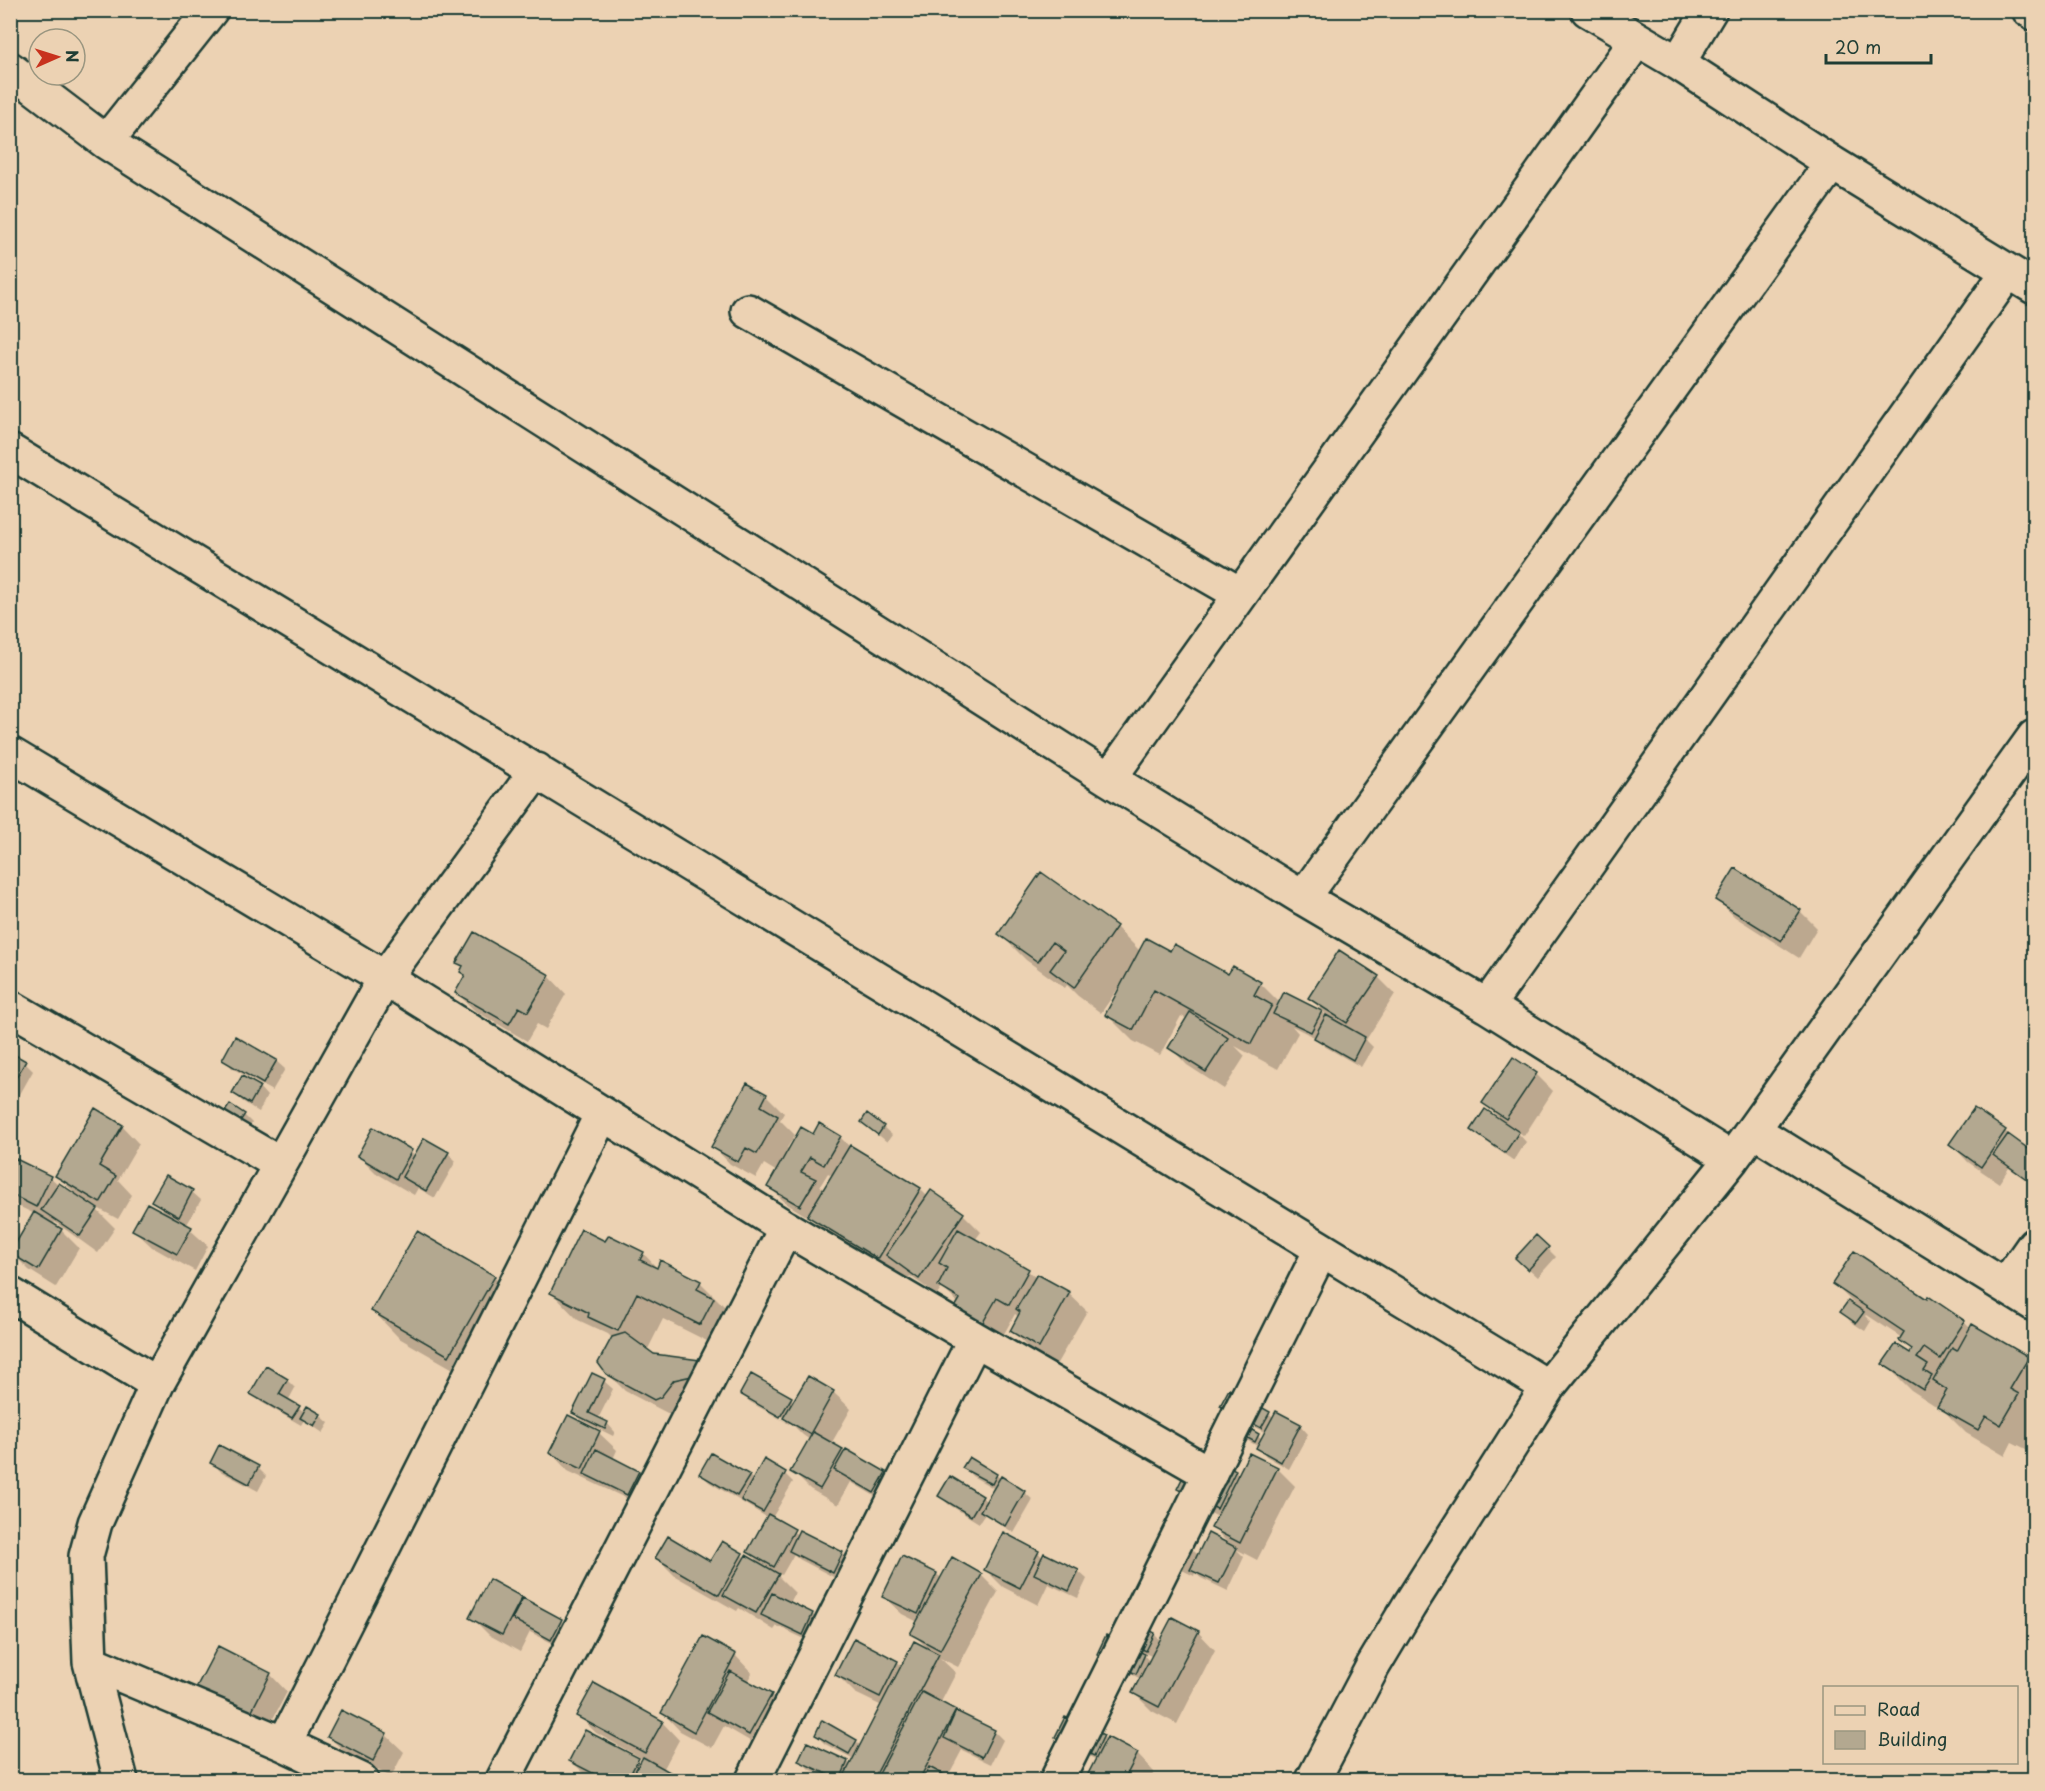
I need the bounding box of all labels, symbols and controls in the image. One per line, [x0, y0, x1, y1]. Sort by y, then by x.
north arrow [27, 27, 87, 87]
scale bar [1826, 27, 1931, 65]
text: 20 m [1835, 33, 1881, 60]
text: N [61, 49, 85, 63]
legend [1823, 1686, 2018, 1764]
text: Road [1877, 1695, 1921, 1722]
text: Building [1877, 1725, 1947, 1752]

